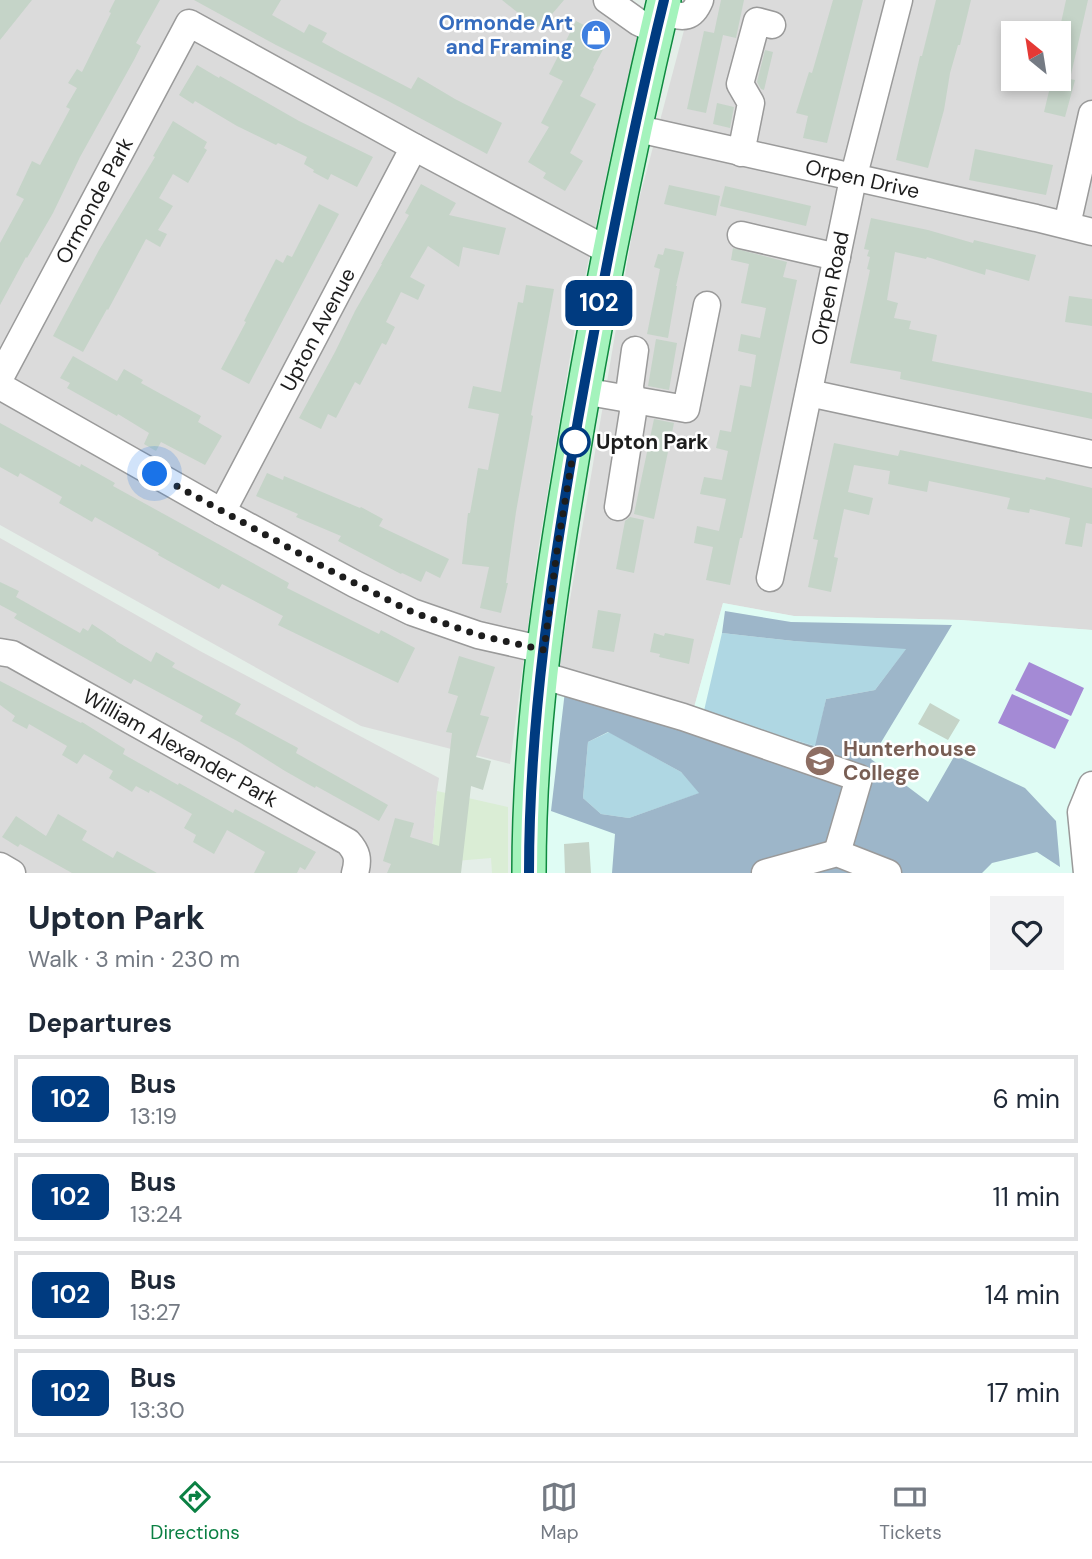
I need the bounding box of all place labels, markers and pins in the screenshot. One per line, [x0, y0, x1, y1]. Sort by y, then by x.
place label: Ormonde Art and Framing [439, 9, 573, 61]
shop icon: Ormonde Art and Framing [579, 18, 613, 52]
marker: Upton Park [560, 427, 590, 457]
place label: Upton Park [596, 428, 708, 456]
place label: Hunterhouse College [843, 735, 976, 787]
school or university icon: Hunterhouse College [803, 744, 837, 778]

